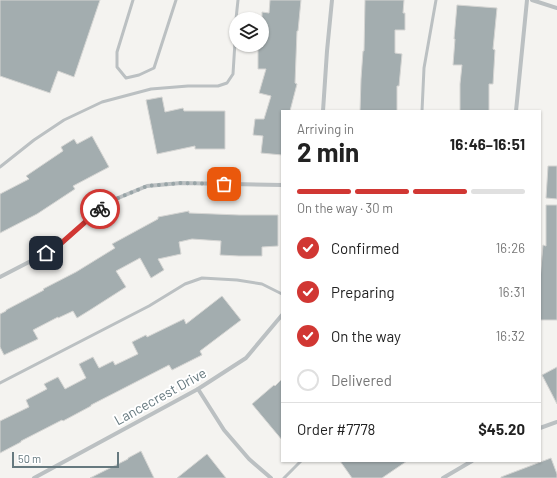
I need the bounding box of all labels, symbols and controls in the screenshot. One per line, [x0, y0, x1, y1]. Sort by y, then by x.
map controls [229, 12, 269, 52]
button: layers [229, 12, 269, 52]
text: Arriving in [297, 121, 354, 137]
text: 16:46–16:51 [450, 135, 525, 153]
text: 2 min [297, 136, 359, 167]
pin [207, 167, 241, 201]
icon: bag [213, 173, 235, 195]
courier [80, 189, 120, 229]
icon: bike [89, 198, 111, 220]
text: On the way · 30 m [297, 200, 393, 216]
pin [29, 236, 63, 270]
icon: check [297, 237, 319, 259]
text: Confirmed [331, 239, 399, 257]
text: 16:26 [496, 240, 525, 256]
icon: home [35, 242, 57, 264]
icon: check [297, 281, 319, 303]
text: Preparing [331, 283, 395, 301]
text: 16:31 [498, 284, 525, 300]
icon: check [297, 325, 319, 347]
text: On the way [331, 327, 401, 345]
text: 16:32 [496, 328, 525, 344]
street label: Lancecrest Drive [111, 364, 209, 428]
text: Delivered [331, 371, 392, 389]
text: Order #7778 [297, 420, 375, 438]
text: $45.20 [478, 420, 525, 438]
scale bar [12, 450, 119, 469]
text: 50 m [18, 452, 41, 465]

